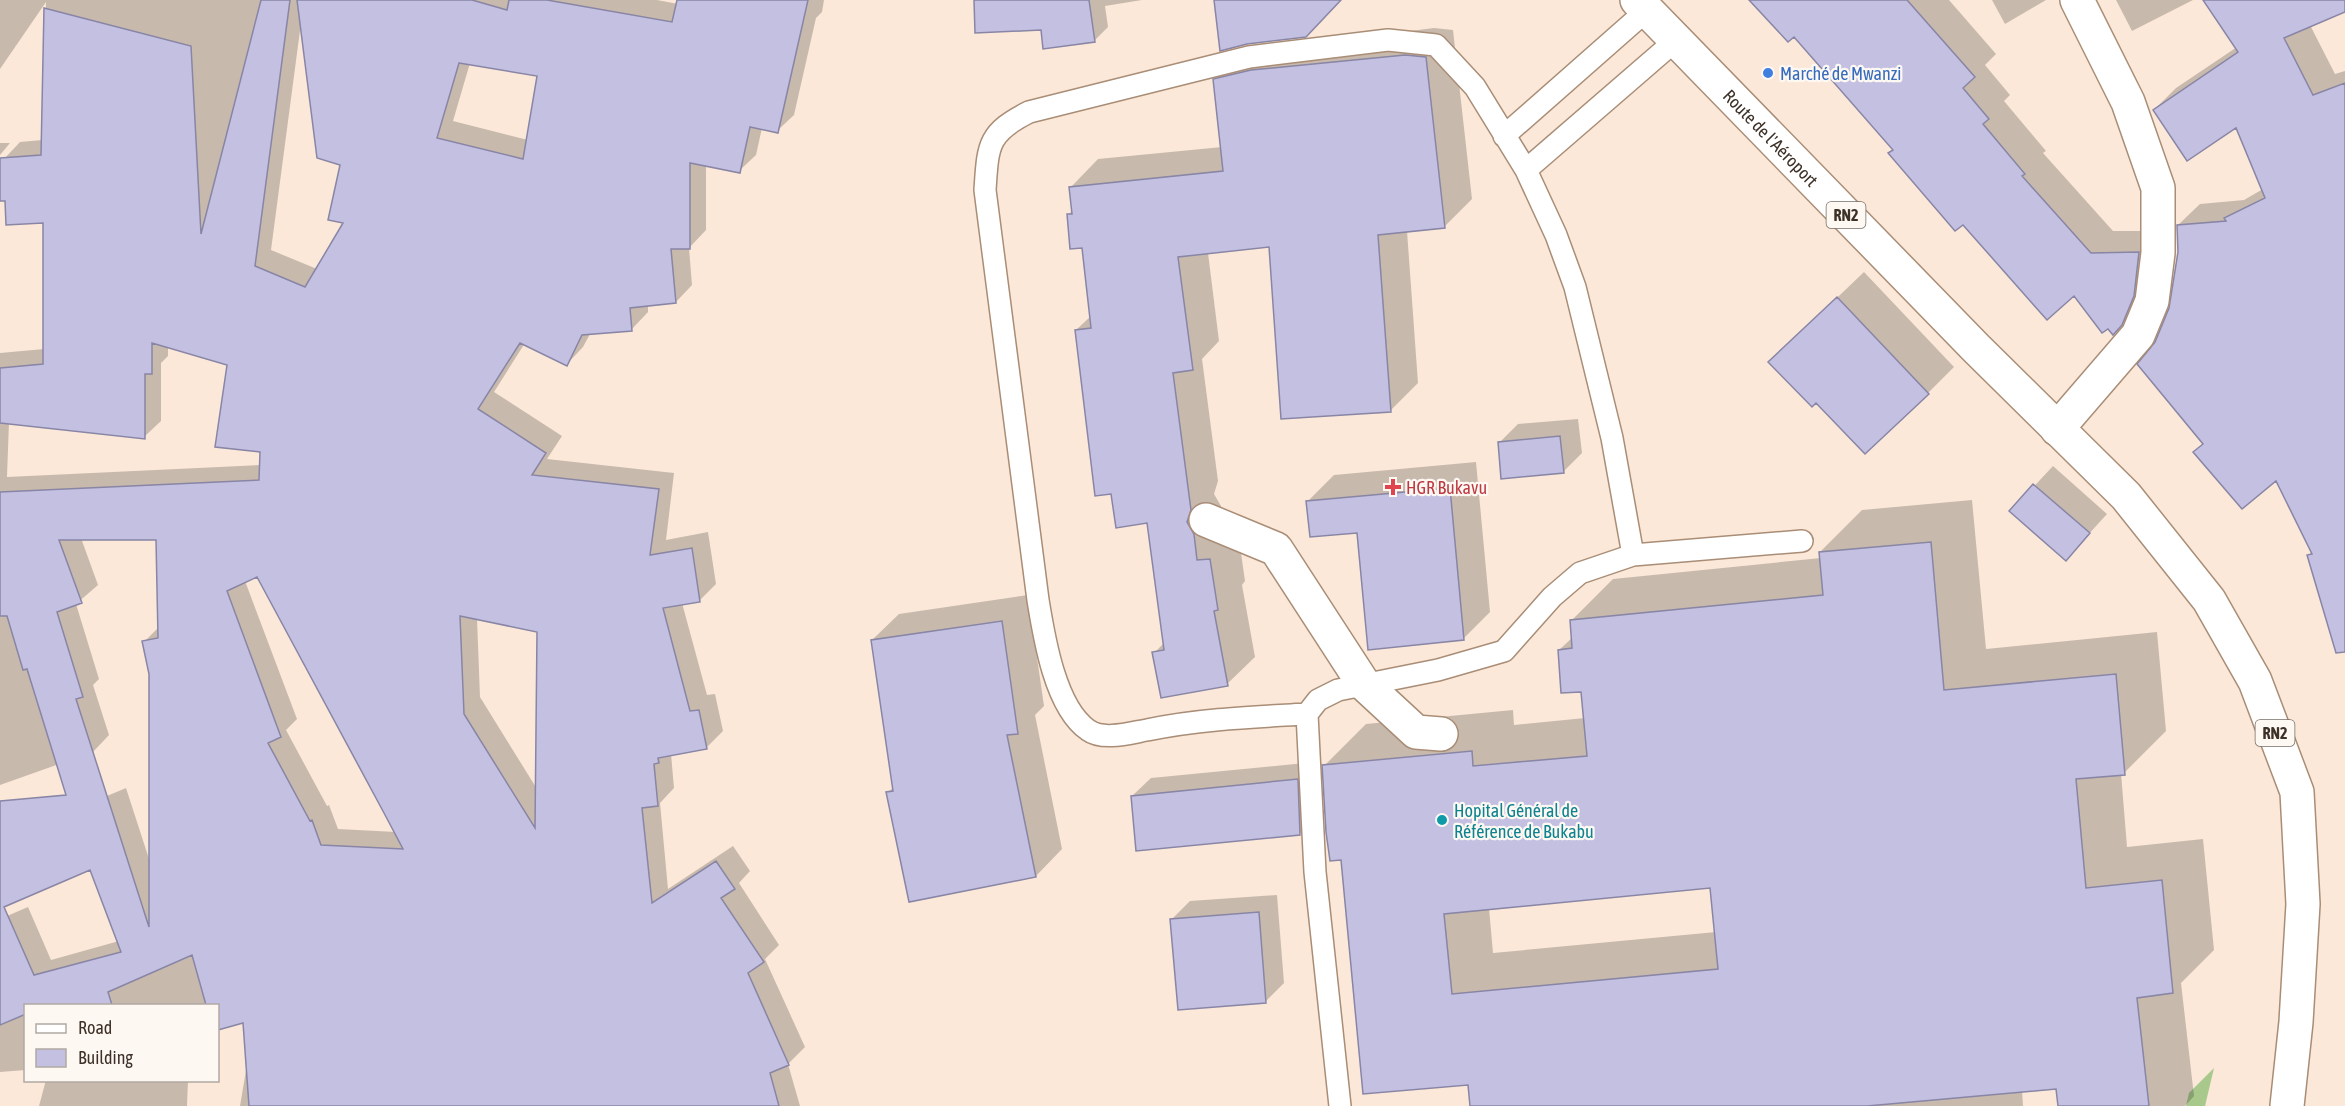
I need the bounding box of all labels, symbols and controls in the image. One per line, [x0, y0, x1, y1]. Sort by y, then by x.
place label: Marché de Mwanzi [1780, 63, 1901, 84]
marker: Marché de Mwanzi [1761, 66, 1775, 80]
street label: Route de l'Aéroport [1719, 85, 1823, 190]
road number: RN2 [1826, 202, 1866, 228]
place label: HGR Bukavu [1406, 477, 1487, 498]
marker: HGR Bukavu [1384, 478, 1402, 496]
road number: RN2 [2256, 720, 2294, 746]
place label: Hopital Général de Référence de Bukabu [1454, 800, 1594, 842]
marker: Hopital Général de Référence de Bukabu [1435, 813, 1449, 827]
legend [24, 1004, 219, 1082]
text: Road [78, 1017, 112, 1038]
text: Building [78, 1047, 133, 1068]

